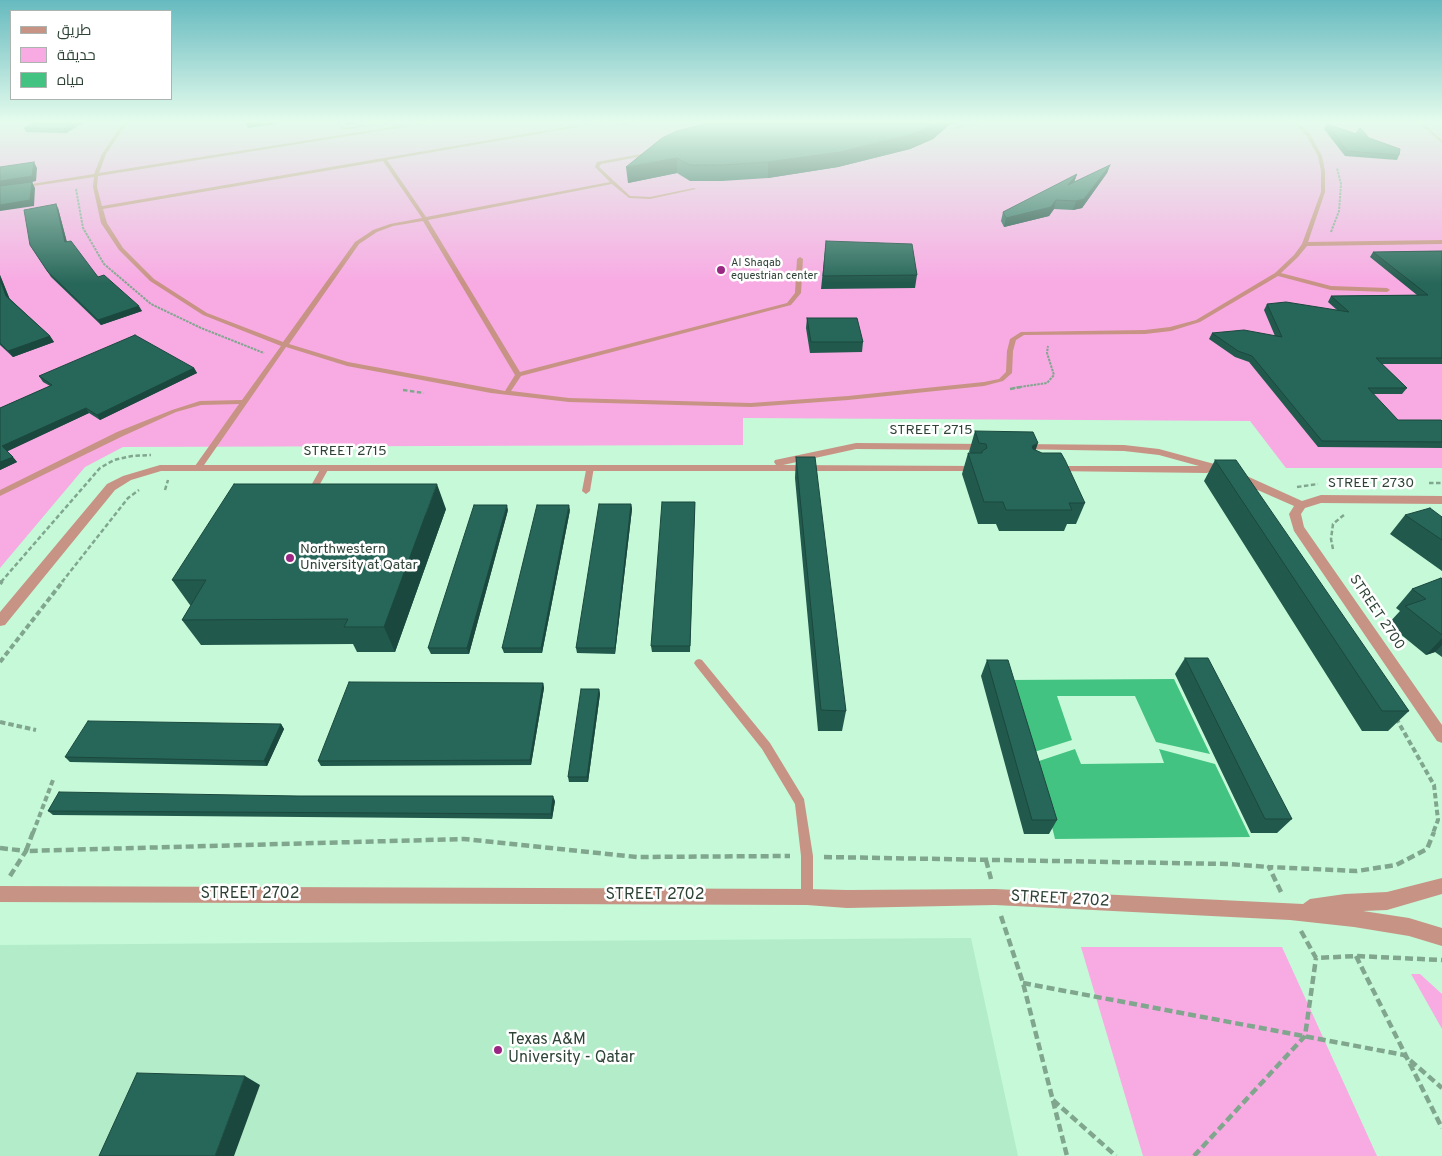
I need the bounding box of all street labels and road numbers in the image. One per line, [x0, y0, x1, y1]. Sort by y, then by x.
street label: STREET 2715 [889, 423, 973, 439]
street label: STREET 2715 [303, 444, 387, 460]
street label: STREET 2730 [1328, 476, 1414, 492]
street label: STREET 2700 [1345, 572, 1407, 654]
street label: STREET 2702 [201, 885, 299, 905]
street label: STREET 2702 [606, 886, 704, 906]
street label: STREET 2702 [1010, 888, 1110, 912]

